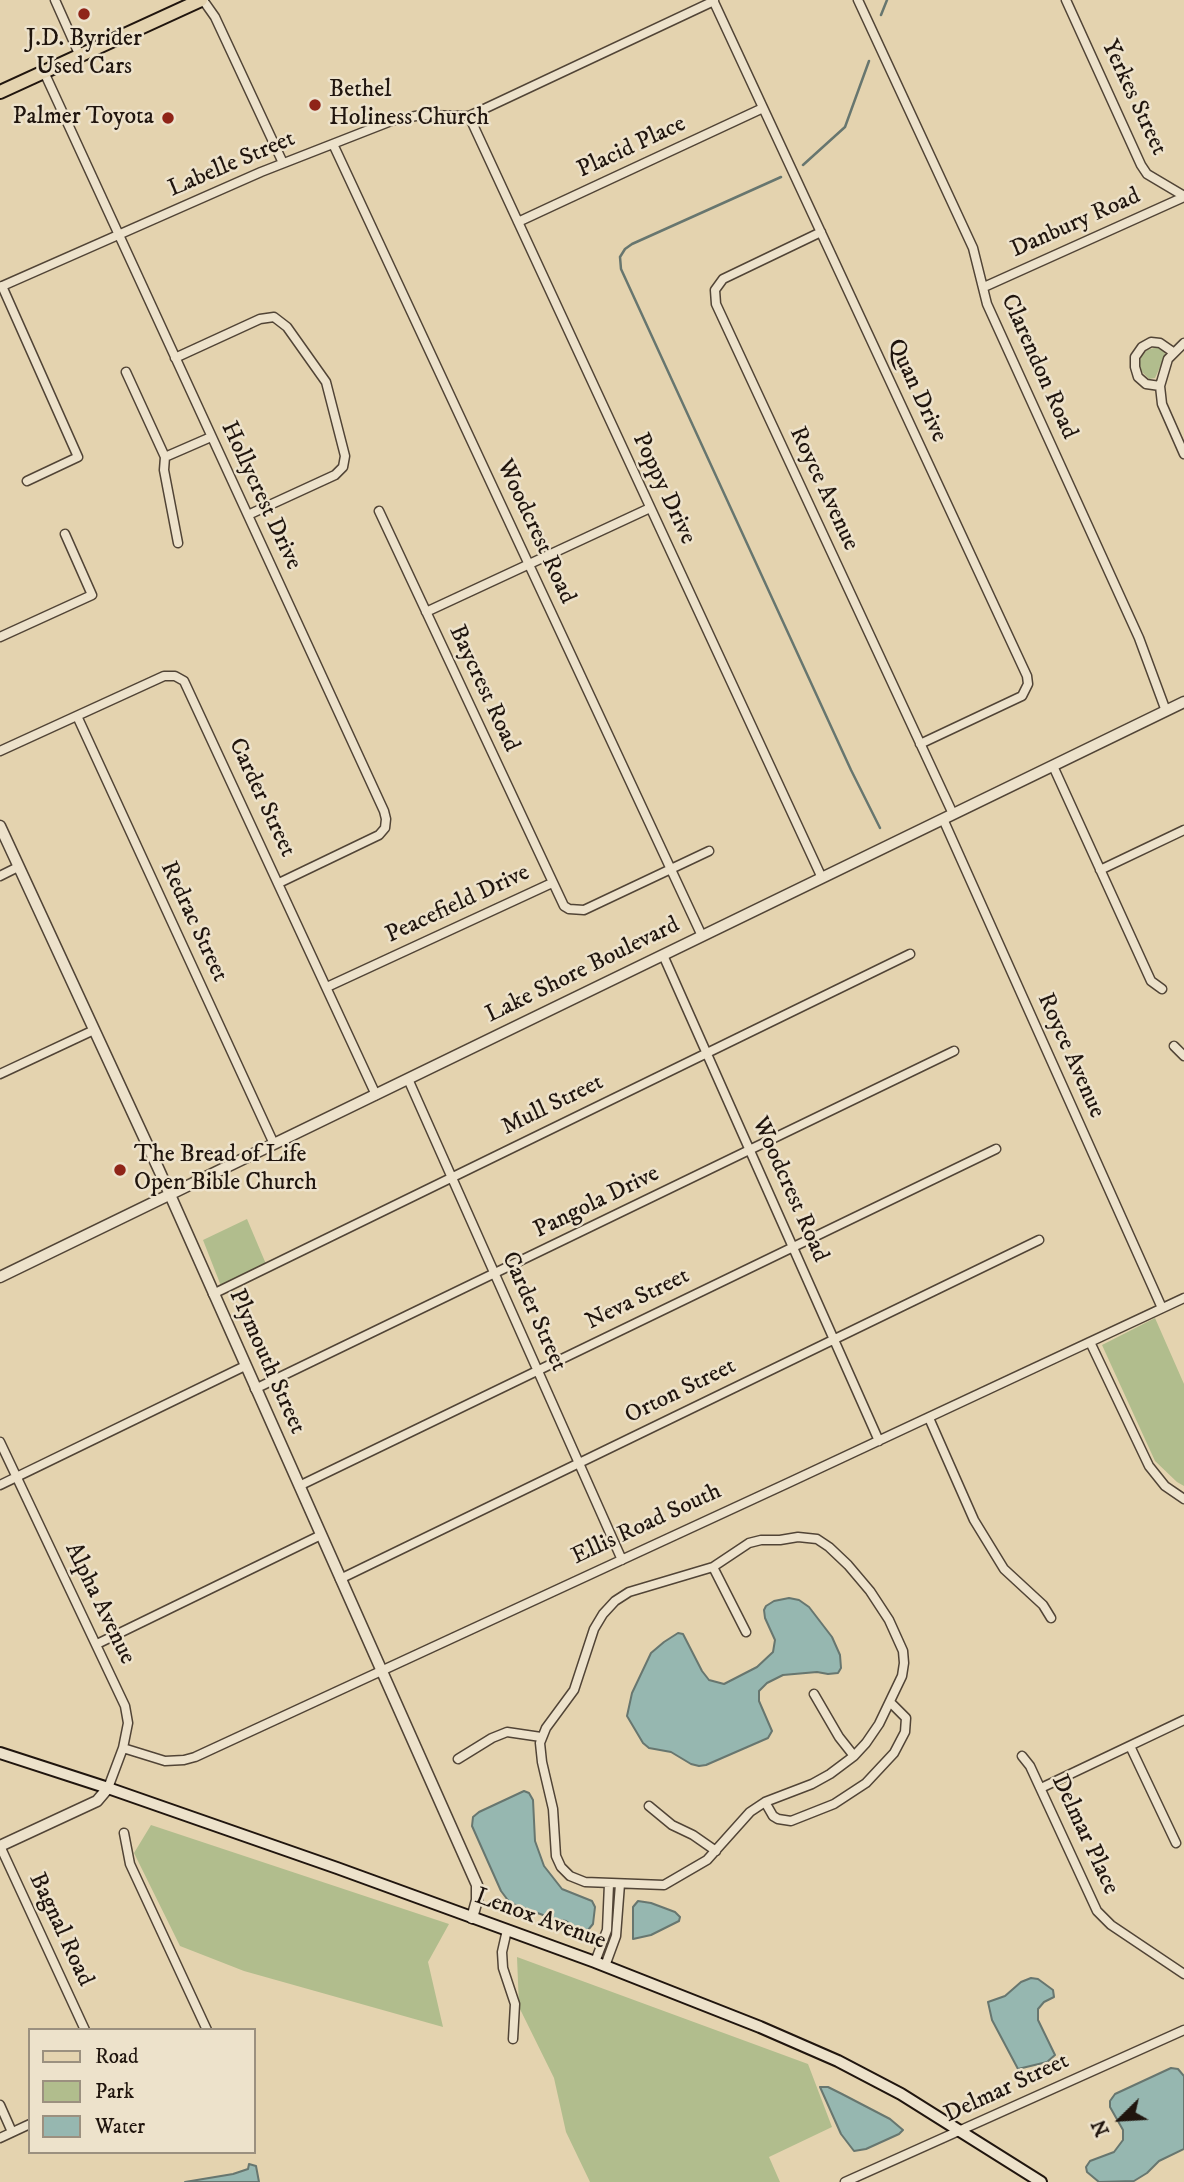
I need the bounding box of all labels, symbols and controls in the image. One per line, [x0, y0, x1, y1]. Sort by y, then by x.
marker: J.D. Byrider Used Cars [76, 6, 92, 22]
place label: J.D. Byrider Used Cars [26, 26, 142, 82]
street label: Yerkes Street [1094, 36, 1172, 160]
place label: Bethel Holiness Church [329, 77, 489, 133]
marker: Bethel Holiness Church [307, 97, 323, 113]
place label: Palmer Toyota [13, 104, 154, 132]
marker: Palmer Toyota [160, 110, 176, 126]
street label: Placid Place [573, 110, 691, 186]
street label: Labelle Street [164, 125, 300, 205]
street label: Danbury Road [1007, 183, 1145, 265]
street label: Clarendon Road [993, 290, 1083, 444]
street label: Quan Drive [880, 335, 952, 447]
street label: Hollycrest Drive [213, 417, 307, 575]
street label: Royce Avenue [782, 422, 864, 556]
street label: Poppy Drive [625, 429, 701, 549]
street label: Woodcrest Road [489, 455, 581, 609]
street label: Baycrest Road [441, 621, 525, 757]
street label: Carder Street [221, 734, 301, 862]
street label: Redrac Street [153, 857, 233, 987]
street label: Peacefield Drive [382, 859, 534, 951]
street label: Lake Shore Boulevard [481, 912, 685, 1030]
street label: Royce Avenue [1030, 989, 1110, 1123]
street label: Mull Street [497, 1069, 609, 1143]
street label: Woodcrest Road [744, 1113, 834, 1267]
place label: The Bread of Life Open Bible Church [134, 1142, 317, 1198]
street label: Pangola Drive [530, 1160, 664, 1246]
marker: The Bread of Life Open Bible Church [112, 1162, 128, 1178]
street label: Carder Street [494, 1248, 572, 1376]
street label: Neva Street [581, 1263, 695, 1337]
street label: Plymouth Street [221, 1285, 311, 1439]
street label: Orton Street [621, 1353, 741, 1431]
street label: Ellis Road South [568, 1478, 726, 1572]
street label: Alpha Avenue [57, 1539, 141, 1669]
street label: Delmar Place [1044, 1771, 1124, 1899]
street label: Bagnal Road [21, 1869, 99, 1991]
street label: Lenox Avenue [470, 1883, 610, 1957]
legend [28, 2028, 256, 2154]
text: Road [95, 2044, 139, 2070]
street label: Delmar Street [940, 2048, 1074, 2130]
text: Park [95, 2079, 134, 2105]
north arrow [1086, 2084, 1156, 2154]
text: Water [95, 2114, 145, 2140]
text: N [1088, 2116, 1115, 2140]

